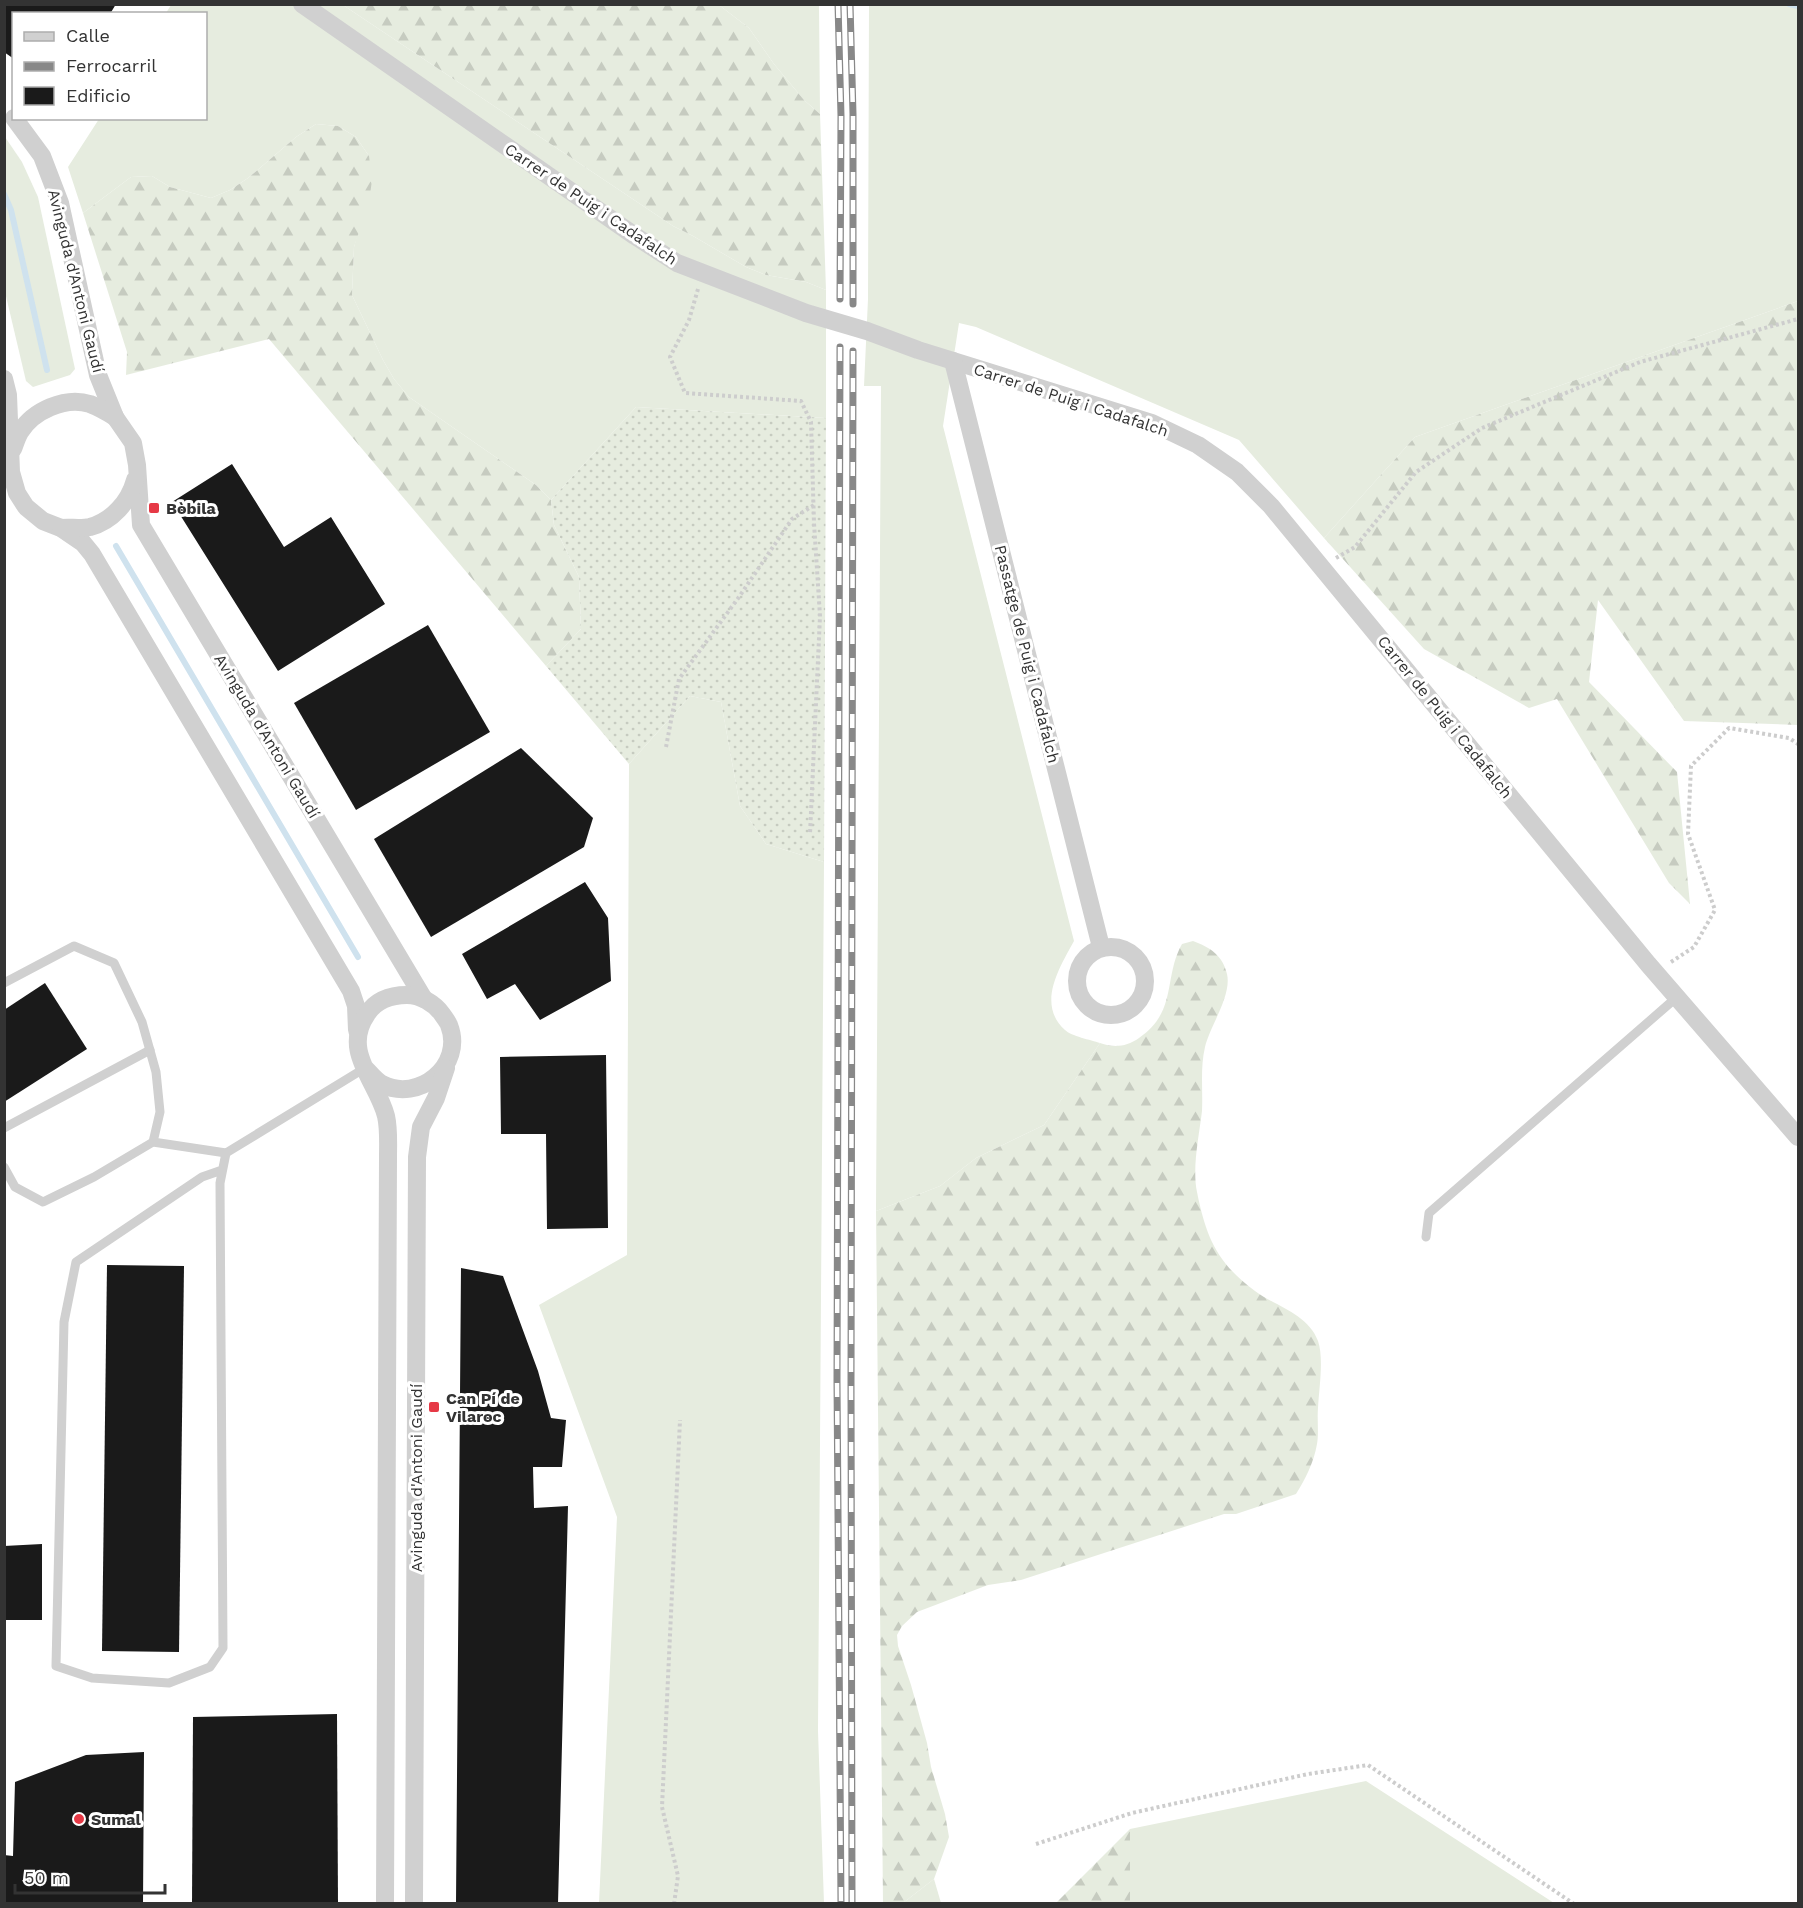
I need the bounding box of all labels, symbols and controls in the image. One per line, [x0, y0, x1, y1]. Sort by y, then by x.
legend [12, 12, 207, 120]
text: Calle [66, 25, 110, 46]
text: Ferrocarril [66, 55, 157, 76]
text: Edificio [66, 85, 131, 106]
street label: Carrer de Puig i Cadafalch [501, 139, 681, 269]
street label: Avinguda d'Antoni Gaudí [44, 187, 108, 375]
street label: Carrer de Puig i Cadafalch [971, 360, 1171, 440]
place label: Bòbila [166, 499, 217, 518]
marker: Bòbila [147, 501, 161, 515]
street label: Passatge de Puig i Cadafalch [991, 543, 1063, 765]
street label: Carrer de Puig i Cadafalch [1374, 632, 1516, 802]
street label: Avinguda d'Antoni Gaudí [210, 650, 324, 822]
street label: Avinguda d'Antoni Gaudí [407, 1384, 426, 1572]
place label: Can Pí de Vilaroc [446, 1389, 520, 1426]
marker: Can Pí de Vilaroc [427, 1400, 441, 1414]
place label: Sumal [91, 1810, 142, 1829]
marker: Sumal [72, 1812, 86, 1826]
scale bar [15, 1857, 165, 1895]
text: 50 m [24, 1867, 69, 1888]

